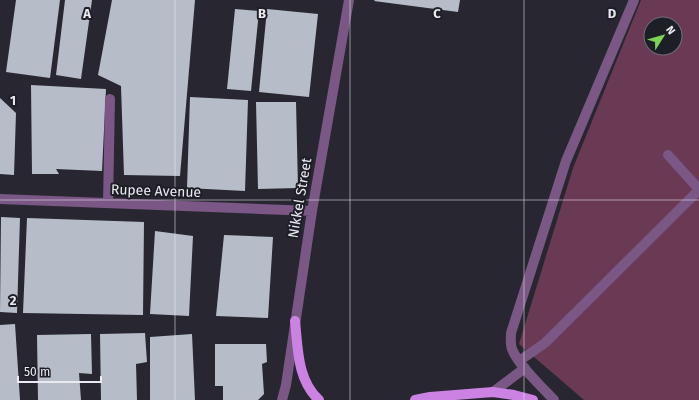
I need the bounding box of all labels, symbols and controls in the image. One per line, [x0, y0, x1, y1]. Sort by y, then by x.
text: A [82, 6, 91, 21]
text: B [258, 6, 266, 21]
text: C [433, 6, 441, 21]
text: D [608, 6, 617, 21]
north arrow [643, 16, 683, 56]
text: N [663, 23, 678, 37]
text: 1 [10, 93, 16, 108]
street label: Nikkel Street [285, 156, 316, 239]
street label: Rupee Avenue [111, 181, 201, 201]
text: 2 [10, 293, 17, 308]
scale bar [18, 358, 101, 384]
text: 50 m [24, 365, 50, 379]

